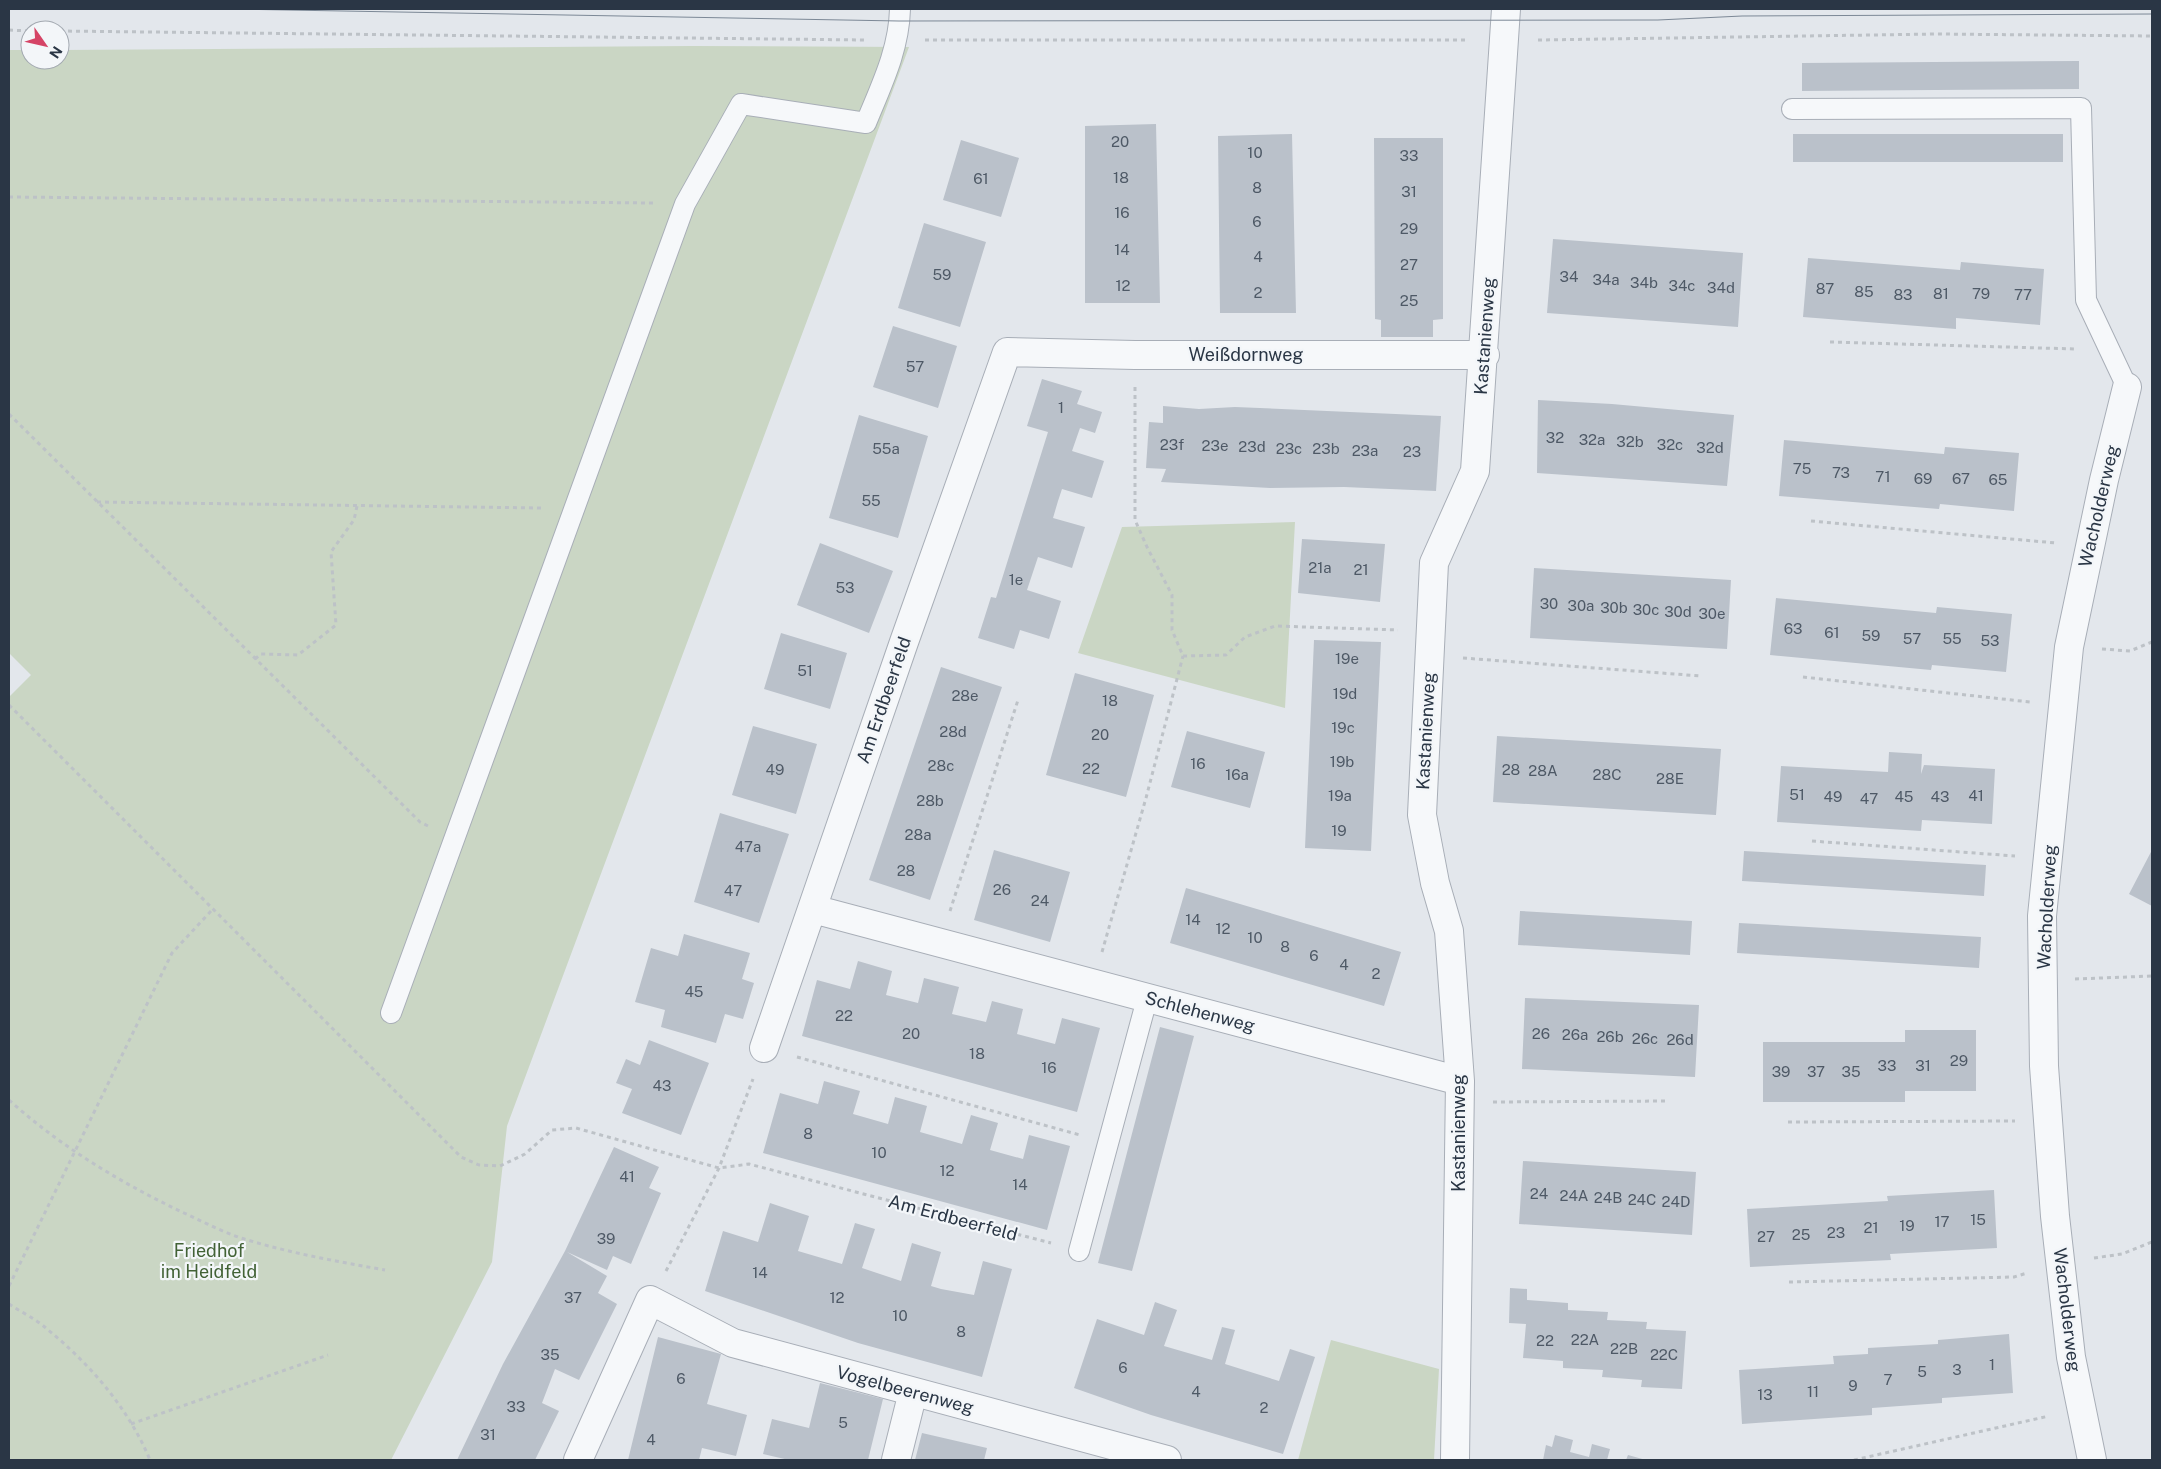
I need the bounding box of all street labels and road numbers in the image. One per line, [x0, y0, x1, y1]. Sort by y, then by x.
street label: Kastanienweg [1470, 276, 1499, 396]
street label: Weißdornweg [1189, 344, 1303, 365]
street label: Wacholderweg [2074, 443, 2123, 569]
street label: Am Erdbeerfeld [852, 634, 915, 766]
street label: Kastanienweg [1412, 671, 1439, 790]
street label: Wacholderweg [2033, 844, 2060, 970]
street label: Schlehenweg [1143, 987, 1257, 1036]
street label: Kastanienweg [1448, 1074, 1469, 1192]
street label: Am Erdbeerfeld [886, 1190, 1020, 1245]
street label: Wacholderweg [2049, 1247, 2086, 1373]
street label: Vogelbeerenweg [834, 1361, 976, 1418]

